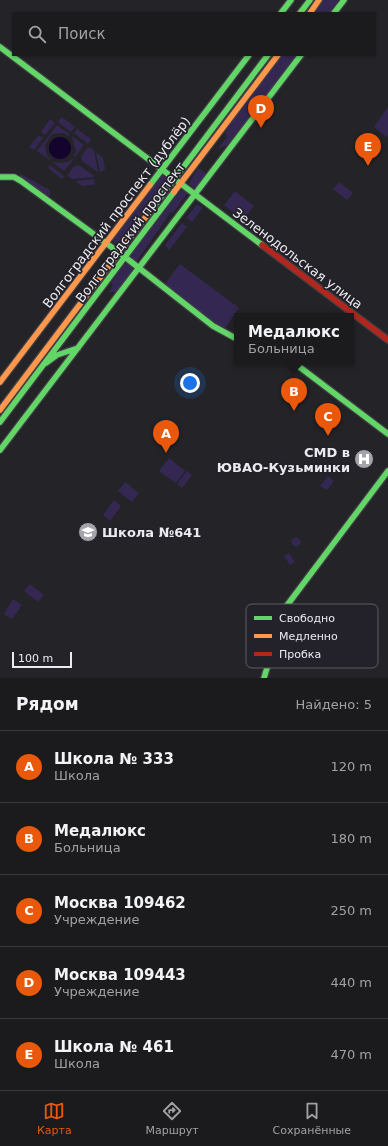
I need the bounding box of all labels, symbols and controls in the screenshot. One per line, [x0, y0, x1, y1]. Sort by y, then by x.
search box [12, 12, 376, 56]
icon: search [26, 23, 48, 45]
text: Поиск [58, 25, 106, 43]
pin: D [248, 95, 274, 128]
street label: Волгоградский проспект (дублёр) [39, 113, 193, 311]
pin: E [355, 133, 381, 166]
street label: Волгоградский проспект [72, 159, 188, 305]
street label: Зеленодольская улица [230, 205, 365, 312]
popup [234, 313, 354, 365]
text: Медалюкс [248, 323, 340, 341]
text: Больница [248, 341, 315, 356]
your location [180, 373, 200, 393]
pin: B [281, 378, 307, 411]
pin: C [315, 403, 341, 436]
pin: A [153, 420, 179, 453]
place label: CMD в ЮВАО-Кузьминки [217, 445, 350, 475]
hospital icon: CMD в ЮВАО-Кузьминки [353, 448, 375, 470]
school or university icon: Школа №641 [77, 521, 99, 543]
place label: Школа №641 [102, 525, 201, 540]
legend [246, 604, 378, 668]
text: Свободно [279, 612, 335, 625]
text: Медленно [279, 630, 338, 643]
text: Пробка [279, 648, 321, 661]
scale bar [12, 650, 72, 669]
text: 100 m [18, 652, 53, 665]
text: Рядом [16, 694, 79, 714]
text: Найдено: 5 [296, 697, 372, 712]
text: Школа № 333 [54, 750, 174, 768]
text: A [24, 759, 34, 774]
text: 120 m [330, 759, 372, 774]
text: Школа [54, 768, 100, 783]
text: Медалюкс [54, 822, 146, 840]
text: B [24, 831, 34, 846]
text: 180 m [330, 831, 372, 846]
text: Больница [54, 840, 121, 855]
text: Москва 109462 [54, 894, 186, 912]
text: C [24, 903, 34, 918]
text: 250 m [330, 903, 372, 918]
text: Учреждение [54, 912, 140, 927]
text: Москва 109443 [54, 966, 186, 984]
text: D [24, 975, 34, 990]
text: 440 m [330, 975, 372, 990]
text: Учреждение [54, 984, 140, 999]
text: Школа № 461 [54, 1038, 174, 1056]
text: E [25, 1047, 33, 1062]
text: 470 m [330, 1047, 372, 1062]
text: Школа [54, 1056, 100, 1071]
tab: Карта [37, 1100, 72, 1137]
tab: Маршрут [146, 1100, 199, 1137]
tab: Сохранённые [273, 1100, 351, 1137]

